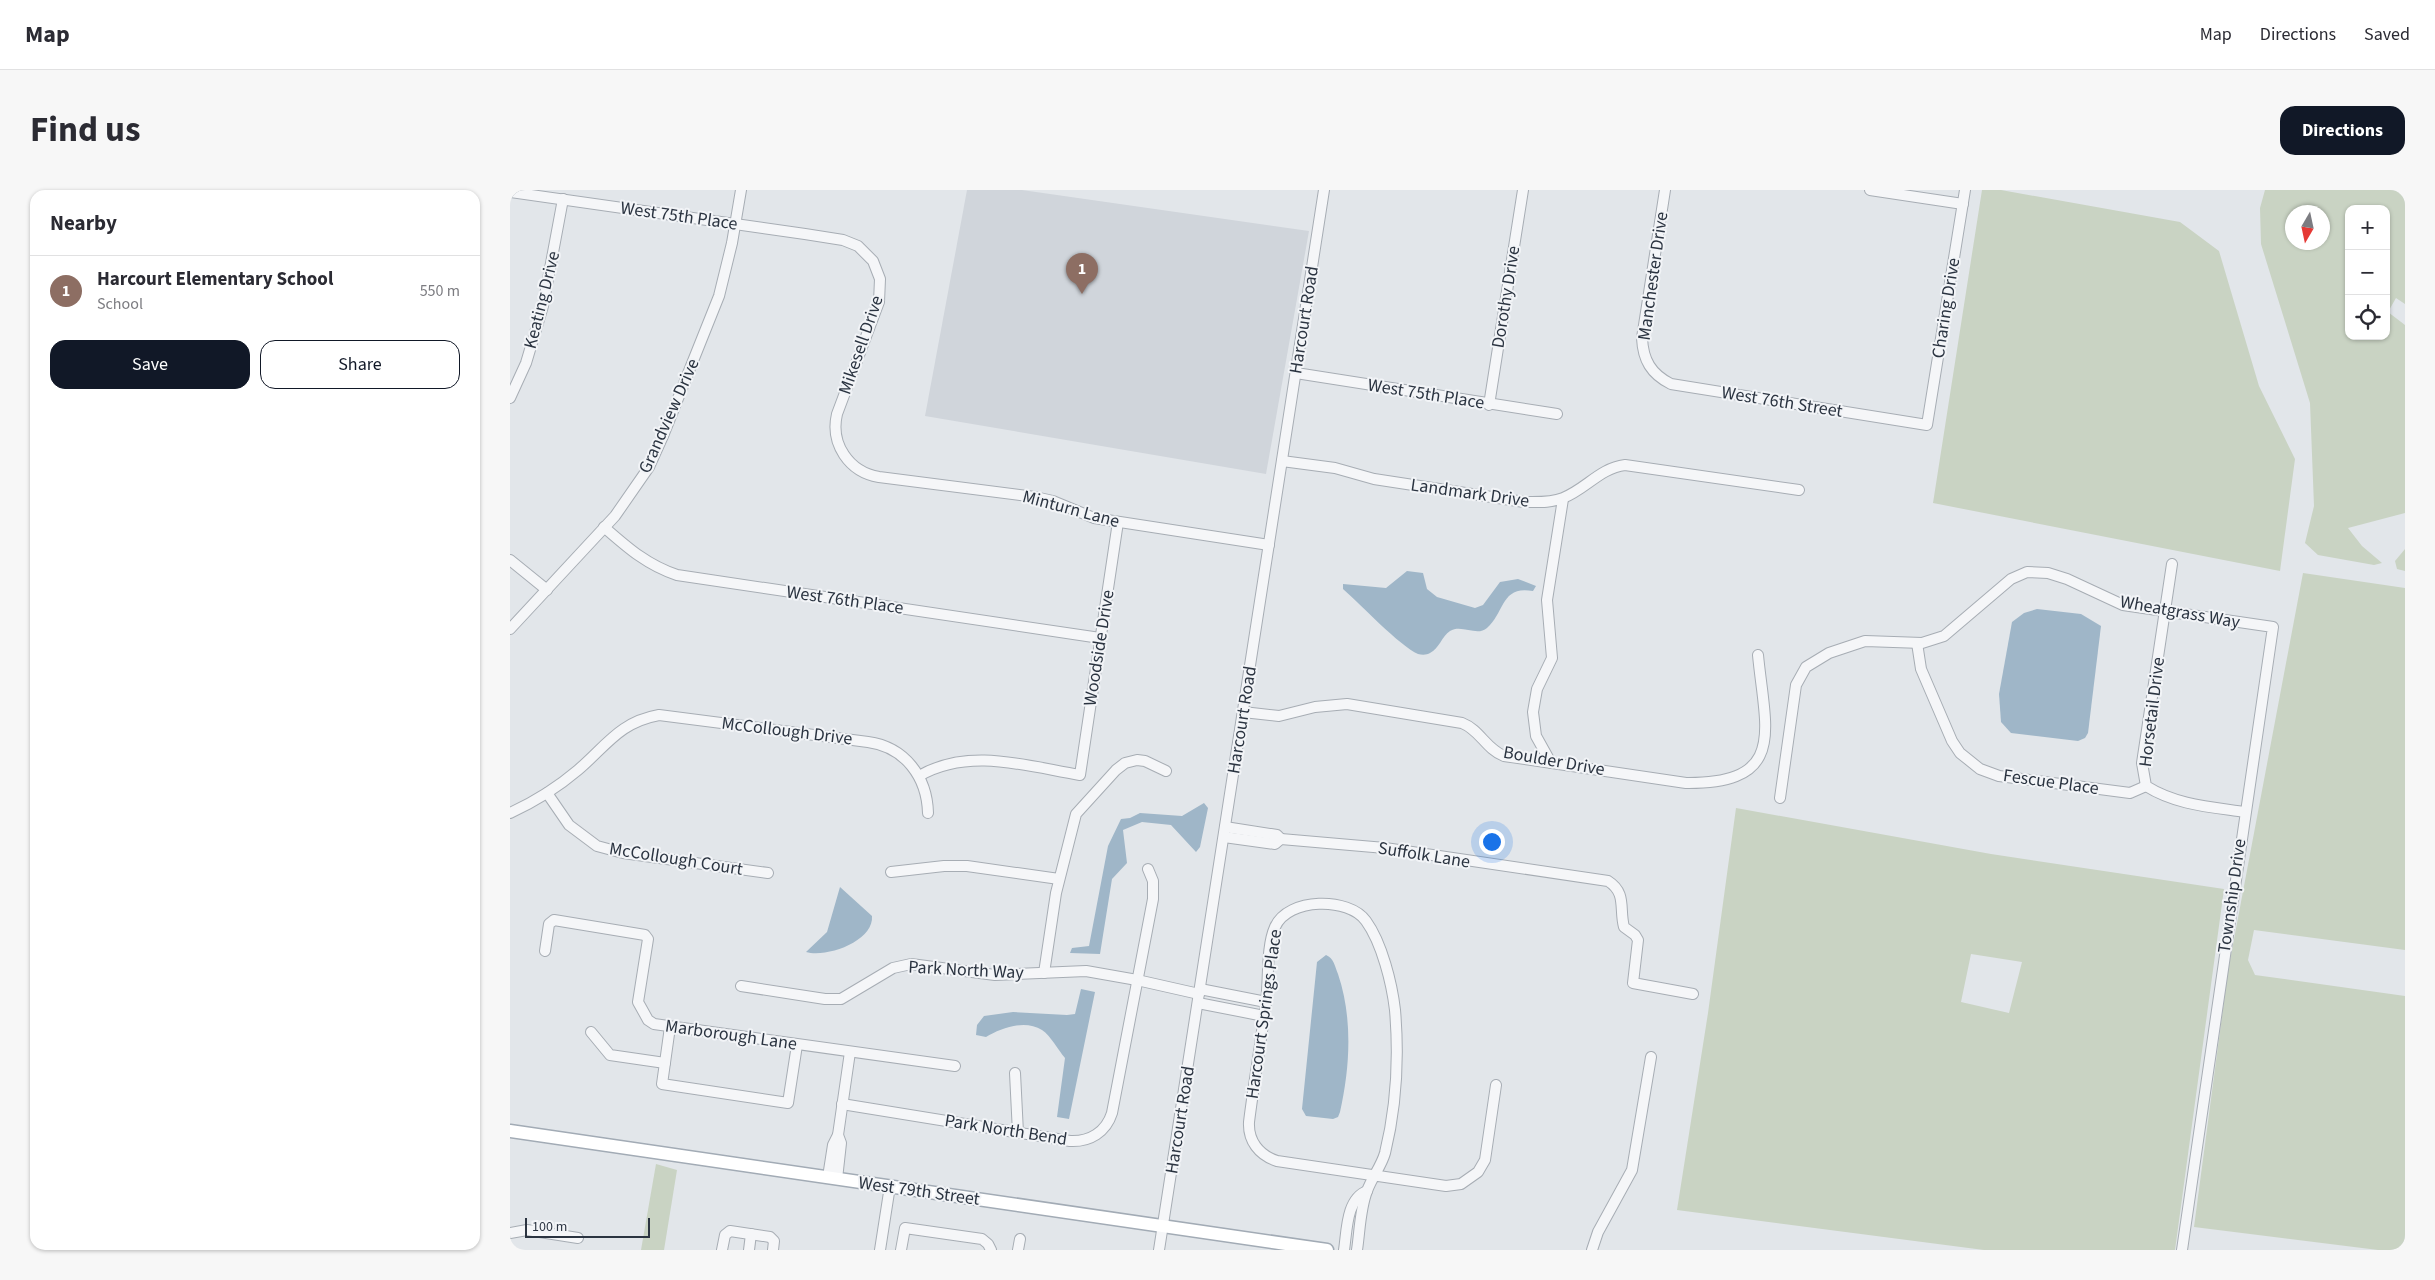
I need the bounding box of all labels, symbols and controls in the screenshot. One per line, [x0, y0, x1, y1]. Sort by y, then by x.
text: Map [25, 17, 70, 52]
text: Map [2200, 22, 2232, 47]
text: Directions [2260, 22, 2336, 47]
text: Saved [2364, 22, 2410, 47]
text: Find us [30, 105, 140, 155]
button: Directions [2280, 106, 2405, 155]
street label: West 75th Place [619, 195, 739, 237]
north arrow [2285, 205, 2330, 250]
map controls [2345, 205, 2390, 340]
button: + [2345, 205, 2390, 250]
text: Nearby [50, 208, 117, 238]
street label: Manchester Drive [1632, 210, 1674, 342]
street label: Dorothy Drive [1486, 244, 1526, 350]
street label: Keating Drive [518, 248, 566, 351]
button: − [2345, 250, 2390, 295]
pin: 1 [1066, 253, 1098, 294]
street label: Charing Drive [1926, 256, 1966, 360]
street label: Harcourt Road [1283, 264, 1325, 376]
text: Harcourt Elementary School [97, 266, 333, 293]
text: 1 [62, 280, 70, 302]
text: 550 m [420, 280, 460, 302]
street label: Mikesell Drive [832, 292, 890, 398]
text: School [97, 293, 143, 315]
button: locate [2345, 295, 2390, 340]
button: Save [50, 340, 250, 389]
button: Share [260, 340, 460, 389]
street label: Grandview Drive [633, 355, 706, 477]
street label: West 75th Place [1366, 372, 1486, 416]
street label: West 76th Street [1720, 380, 1844, 424]
street label: Landmark Drive [1409, 472, 1531, 514]
street label: Minturn Lane [1020, 484, 1122, 534]
street label: West 76th Place [785, 579, 905, 621]
street label: Woodside Drive [1077, 588, 1121, 708]
street label: Wheatgrass Way [2118, 589, 2242, 635]
street label: Horsetail Drive [2133, 656, 2171, 768]
street label: Harcourt Road [1221, 664, 1263, 776]
street label: McCollough Drive [720, 711, 854, 751]
street label: Boulder Drive [1501, 740, 1607, 782]
street label: Fescue Place [2002, 763, 2100, 801]
your location [1479, 829, 1505, 855]
street label: Suffolk Lane [1376, 835, 1472, 875]
street label: McCollough Court [608, 836, 744, 882]
street label: Township Drive [2212, 837, 2252, 955]
street label: Harcourt Springs Place [1240, 927, 1288, 1100]
street label: Park North Way [908, 954, 1025, 986]
street label: Marborough Lane [664, 1013, 799, 1057]
street label: Harcourt Road [1159, 1064, 1201, 1176]
street label: Park North Bend [943, 1108, 1069, 1152]
street label: West 79th Street [857, 1170, 981, 1212]
scale bar [525, 1215, 650, 1238]
text: 100 m [532, 1217, 567, 1237]

